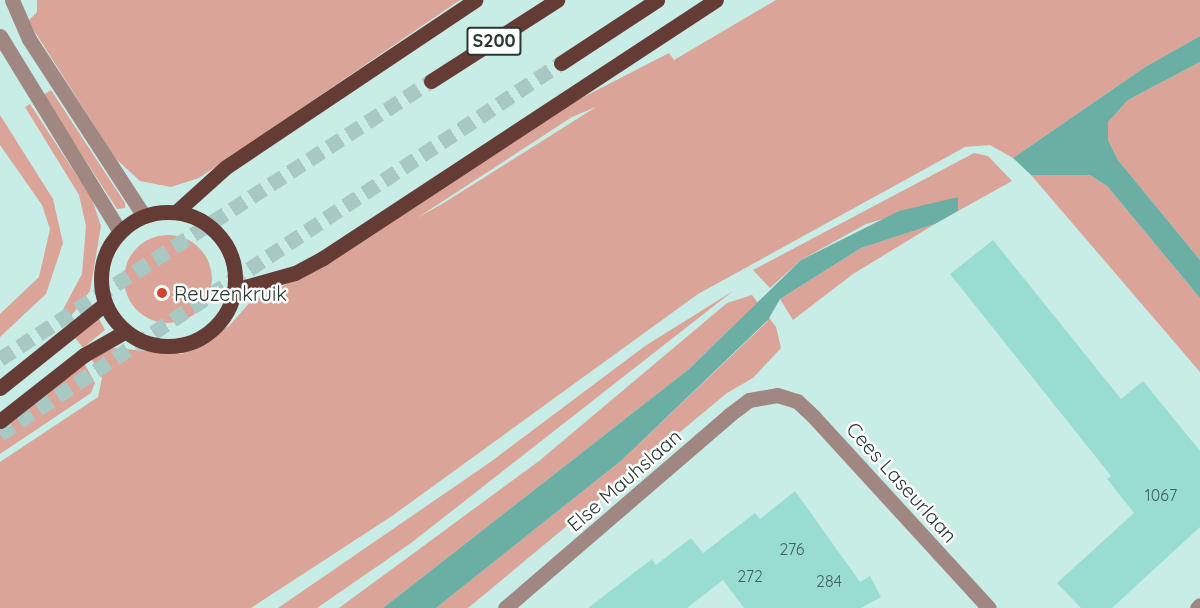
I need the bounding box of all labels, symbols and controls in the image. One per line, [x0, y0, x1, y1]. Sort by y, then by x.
road number: S200 [466, 26, 522, 56]
place label: Reuzenkruik [174, 281, 287, 305]
marker: Reuzenkruik [155, 286, 169, 300]
street label: Cees Laseurlaan [842, 417, 962, 547]
street label: Else Mauhslaan [562, 424, 686, 536]
house number: 1067 [1145, 485, 1177, 505]
house number: 276 [780, 539, 804, 559]
house number: 272 [737, 566, 763, 586]
house number: 284 [816, 571, 842, 591]

